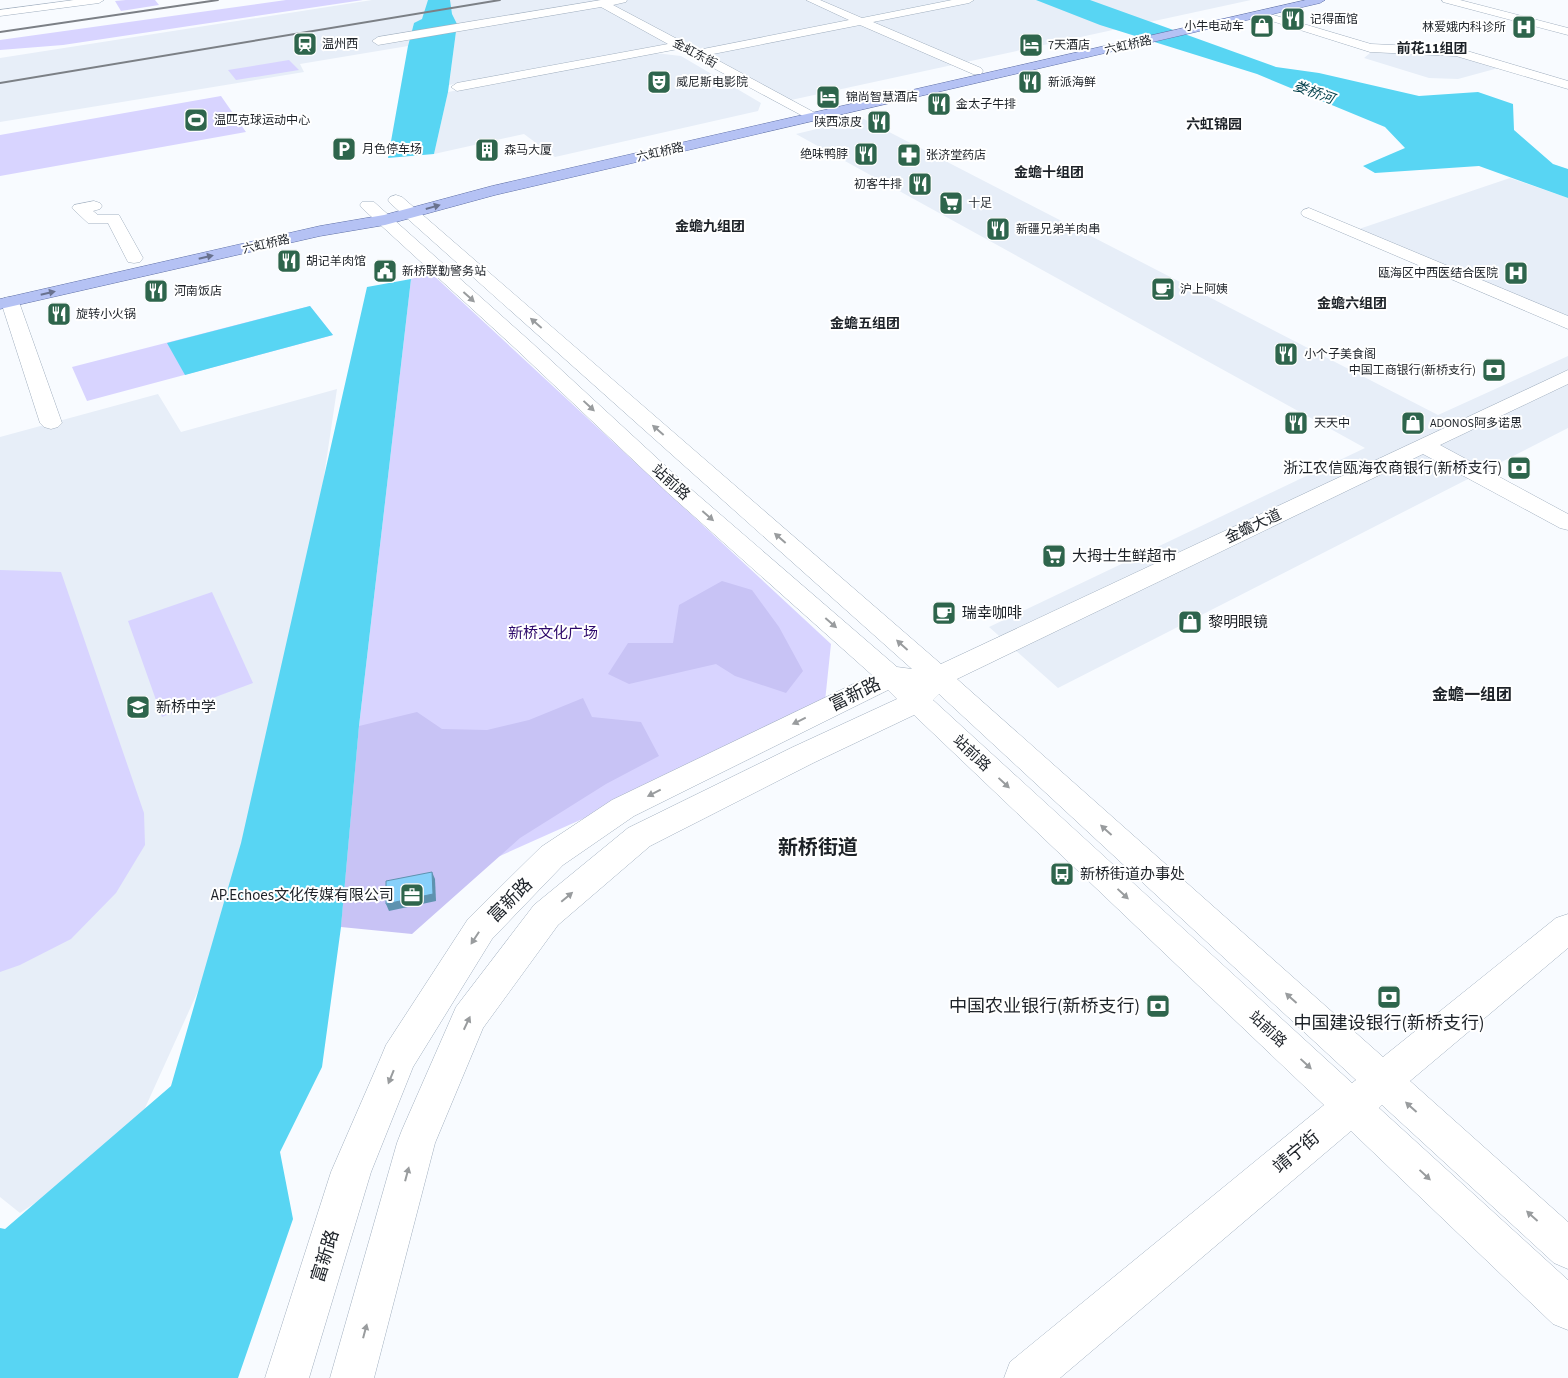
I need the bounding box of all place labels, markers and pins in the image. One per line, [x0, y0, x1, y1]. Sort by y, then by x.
restaurant icon: 记得面馆 [1280, 6, 1306, 32]
place label: 记得面馆 [1310, 11, 1358, 28]
shop icon: 小牛电动车 [1249, 13, 1275, 39]
hospital icon: 林爱娥内科诊所 [1511, 14, 1537, 40]
place label: 小牛电动车 [1184, 18, 1244, 35]
place label: 林爱娥内科诊所 [1422, 19, 1506, 36]
station icon: 温州西 [292, 31, 318, 57]
hotel icon: 7天酒店 [1018, 32, 1044, 58]
place label: 温州西 [322, 36, 358, 53]
place label: 7天酒店 [1048, 37, 1090, 54]
theatre icon: 威尼斯电影院 [646, 69, 672, 95]
restaurant icon: 新派海鲜 [1017, 69, 1043, 95]
place label: 威尼斯电影院 [676, 74, 748, 91]
place label: 新派海鲜 [1048, 74, 1096, 91]
hotel icon: 锦尚智慧酒店 [815, 84, 841, 110]
place label: 锦尚智慧酒店 [846, 89, 918, 106]
restaurant icon: 金太子牛排 [926, 91, 952, 117]
place label: 金太子牛排 [956, 96, 1016, 113]
sports icon: 温匹克球运动中心 [183, 107, 209, 133]
restaurant icon: 陕西凉皮 [866, 109, 892, 135]
place label: 温匹克球运动中心 [214, 112, 310, 129]
place label: 陕西凉皮 [814, 114, 862, 131]
parking icon: 月色停车场 [331, 136, 357, 162]
building icon: 森马大厦 [474, 137, 500, 163]
place label: 月色停车场 [362, 141, 422, 158]
restaurant icon: 绝味鸭脖 [853, 141, 879, 167]
place label: 森马大厦 [504, 142, 552, 159]
pharmacy icon: 张济堂药店 [896, 142, 922, 168]
place label: 绝味鸭脖 [800, 146, 848, 163]
place label: 张济堂药店 [926, 147, 986, 164]
restaurant icon: 初客牛排 [907, 171, 933, 197]
place label: 初客牛排 [854, 176, 902, 193]
supermarket icon: 十足 [938, 190, 964, 216]
place label: 十足 [968, 195, 992, 212]
restaurant icon: 新疆兄弟羊肉串 [985, 216, 1011, 242]
place label: 新疆兄弟羊肉串 [1016, 221, 1100, 238]
restaurant icon: 胡记羊肉馆 [276, 248, 302, 274]
place label: 胡记羊肉馆 [306, 253, 366, 270]
public building icon: 新桥联勤警务站 [372, 258, 398, 284]
hospital icon: 瓯海区中西医结合医院 [1503, 260, 1529, 286]
place label: 新桥联勤警务站 [402, 263, 486, 280]
place label: 瓯海区中西医结合医院 [1378, 265, 1498, 282]
cafe icon: 沪上阿姨 [1150, 276, 1176, 302]
restaurant icon: 河南饭店 [143, 278, 169, 304]
place label: 沪上阿姨 [1180, 281, 1228, 298]
place label: 河南饭店 [174, 283, 222, 300]
restaurant icon: 旋转小火锅 [46, 301, 72, 327]
place label: 旋转小火锅 [76, 306, 136, 323]
restaurant icon: 小个子美食阁 [1273, 341, 1299, 367]
place label: 小个子美食阁 [1304, 346, 1376, 363]
bank icon: 中国工商银行(新桥支行) [1481, 357, 1507, 383]
place label: 中国工商银行(新桥支行) [1349, 362, 1476, 379]
restaurant icon: 天天中 [1283, 410, 1309, 436]
shop icon: ADONOS阿多诺思 [1400, 410, 1426, 436]
place label: 天天中 [1314, 415, 1350, 432]
place label: ADONOS阿多诺思 [1430, 415, 1522, 432]
bank icon: 浙江农信瓯海农商银行(新桥支行) [1506, 455, 1532, 481]
place label: 浙江农信瓯海农商银行(新桥支行) [1283, 458, 1502, 479]
supermarket icon: 大拇士生鲜超市 [1041, 543, 1067, 569]
place label: 大拇士生鲜超市 [1072, 546, 1177, 567]
cafe icon: 瑞幸咖啡 [931, 600, 957, 626]
place label: 瑞幸咖啡 [962, 603, 1022, 624]
shop icon: 黎明眼镜 [1177, 609, 1203, 635]
place label: 黎明眼镜 [1208, 612, 1268, 633]
school or university icon: 新桥中学 [125, 694, 151, 720]
place label: 新桥中学 [156, 697, 216, 718]
bus stop icon: 新桥街道办事处 [1049, 861, 1075, 887]
place label: 新桥街道办事处 [1080, 864, 1185, 885]
office icon: AP.Echoes文化传媒有限公司 [399, 882, 425, 908]
place label: AP.Echoes文化传媒有限公司 [211, 885, 394, 906]
bank icon: 中国建设银行(新桥支行) [1376, 984, 1402, 1010]
bank icon: 中国农业银行(新桥支行) [1145, 993, 1171, 1019]
place label: 中国农业银行(新桥支行) [949, 994, 1140, 1019]
place label: 中国建设银行(新桥支行) [1294, 1011, 1484, 1036]

